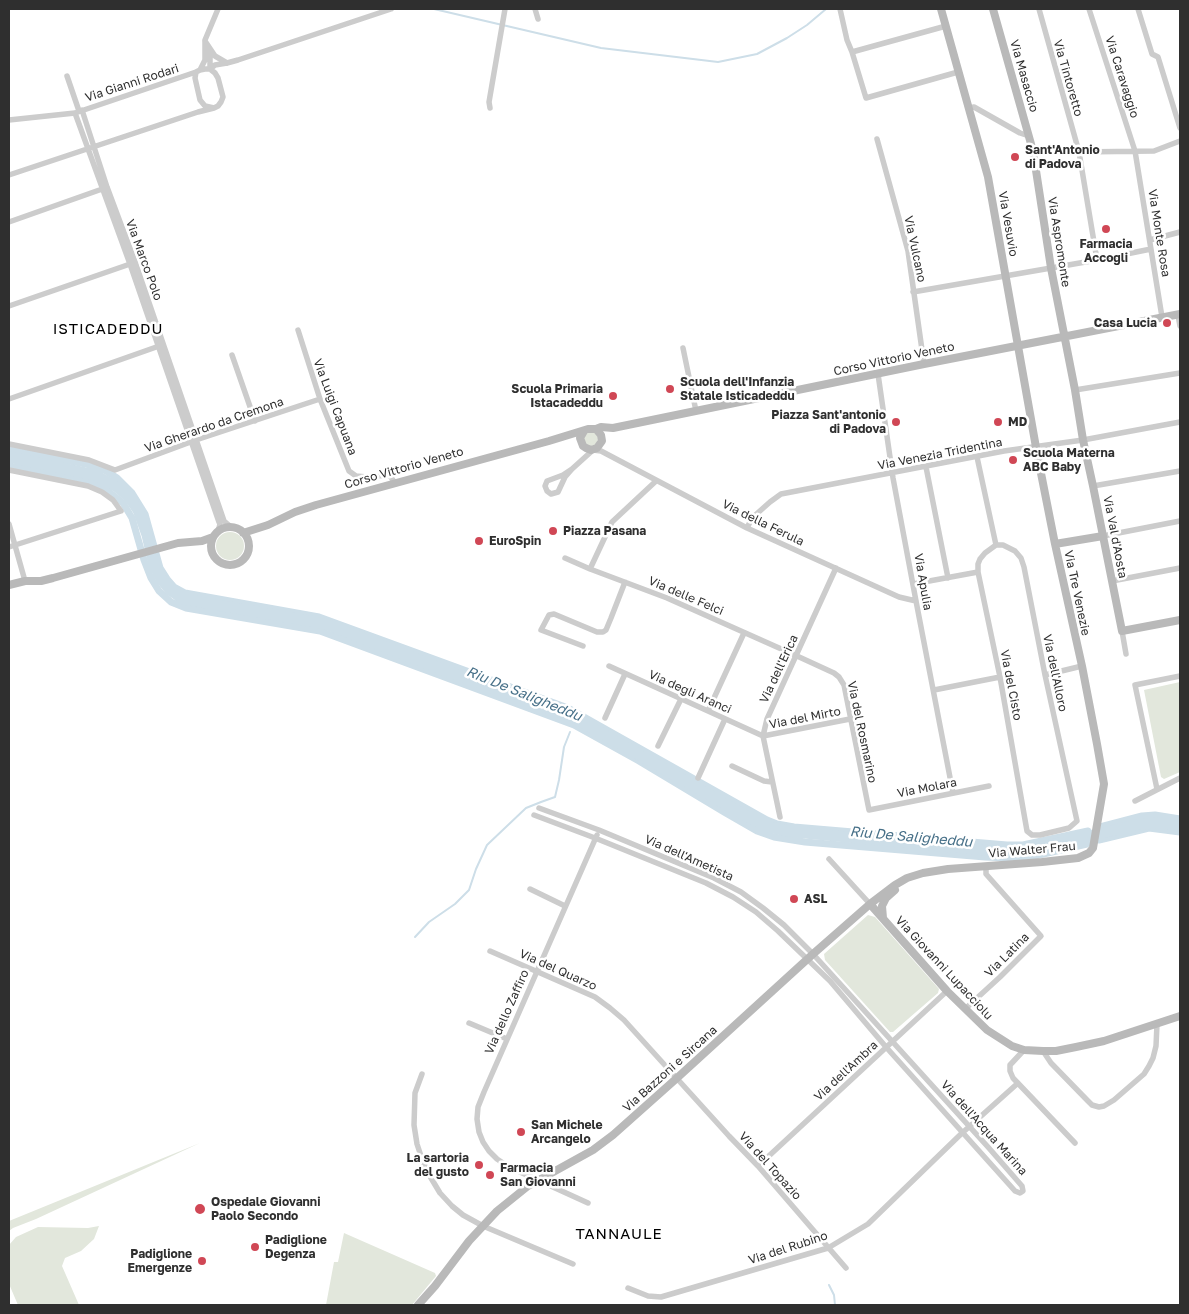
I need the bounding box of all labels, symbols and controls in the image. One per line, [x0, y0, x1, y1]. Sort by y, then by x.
street label: Via Caravaggio [1102, 34, 1142, 120]
street label: Via Masaccio [1007, 38, 1041, 114]
street label: Via Tintoretto [1050, 38, 1086, 118]
street label: Via Gianni Rodari [83, 61, 181, 105]
place label: Sant'Antonio di Padova [1025, 143, 1100, 171]
marker: Sant'Antonio di Padova [1009, 151, 1021, 163]
street label: Via Monte Rosa [1145, 188, 1173, 278]
street label: Via Vesuvio [995, 190, 1021, 258]
street label: Via Aspromonte [1045, 196, 1073, 288]
street label: Via Vulcano [901, 215, 929, 283]
street label: Via Marco Polo [123, 217, 165, 303]
marker: Farmacia Accogli [1100, 223, 1112, 235]
place label: Farmacia Accogli [1079, 237, 1133, 265]
place label: Casa Lucia [1094, 316, 1157, 330]
marker: Casa Lucia [1161, 317, 1173, 329]
district label: ISTICADEDDU [51, 320, 165, 338]
street label: Corso Vittorio Veneto [832, 339, 956, 379]
street label: Via Luigi Capuana [310, 357, 360, 457]
place label: Scuola dell'Infanzia Statale Isticadeddu [680, 375, 795, 403]
place label: Scuola Primaria Istacadeddu [511, 382, 603, 410]
marker: Scuola dell'Infanzia Statale Isticadeddu [664, 383, 676, 395]
marker: Scuola Primaria Istacadeddu [607, 390, 619, 402]
street label: Via Gherardo da Cremona [143, 394, 285, 456]
place label: Piazza Sant'antonio di Padova [771, 408, 886, 436]
place label: MD [1008, 415, 1027, 429]
marker: Piazza Sant'antonio di Padova [890, 416, 902, 428]
marker: MD [992, 416, 1004, 428]
street label: Via Venezia Tridentina [876, 435, 1004, 473]
street label: Corso Vittorio Veneto [343, 444, 465, 492]
place label: Scuola Materna ABC Baby [1023, 446, 1115, 474]
marker: Scuola Materna ABC Baby [1007, 454, 1019, 466]
street label: Via Val d'Aosta [1100, 494, 1130, 580]
street label: Via della Ferula [720, 497, 806, 549]
place label: Piazza Pasana [563, 524, 646, 538]
marker: Piazza Pasana [547, 525, 559, 537]
place label: EuroSpin [489, 534, 541, 548]
marker: EuroSpin [473, 535, 485, 547]
street label: Via Tre Venezie [1061, 549, 1093, 637]
street label: Via Apulia [911, 552, 935, 612]
street label: Via delle Felci [646, 574, 726, 618]
street label: Via dell'Erica [757, 633, 801, 705]
street label: Via dell'Alloro [1040, 633, 1070, 713]
street label: Via del Cisto [997, 648, 1025, 722]
water label: Riu De Saligheddu [464, 663, 584, 725]
street label: Via degli Aranci [646, 667, 734, 717]
street label: Via del Rosmarino [844, 680, 880, 784]
street label: Via del Mirto [768, 704, 842, 732]
street label: Via Molara [896, 775, 958, 801]
water label: Riu De Saligheddu [849, 823, 973, 851]
street label: Via dell'Ametista [642, 832, 736, 884]
street label: Via Walter Frau [988, 839, 1076, 861]
place label: ASL [804, 892, 827, 906]
marker: ASL [788, 893, 800, 905]
street label: Via Giovanni Lupacciolu [892, 913, 996, 1023]
street label: Via Latina [982, 930, 1032, 980]
street label: Via del Quarzo [517, 946, 599, 994]
street label: Via dello Zaffiro [482, 968, 532, 1056]
street label: Via Bazzoni e Sircana [620, 1023, 720, 1115]
street label: Via dell'Ambra [811, 1038, 881, 1104]
street label: Via dell'Acqua Marina [938, 1078, 1030, 1178]
place label: San Michele Arcangelo [531, 1118, 603, 1146]
marker: San Michele Arcangelo [515, 1126, 527, 1138]
street label: Via del Topazio [736, 1129, 804, 1203]
place label: La sartoria del gusto [407, 1151, 469, 1179]
marker: La sartoria del gusto [473, 1159, 485, 1171]
place label: Farmacia San Giovanni [500, 1161, 576, 1189]
marker: Farmacia San Giovanni [484, 1169, 496, 1181]
place label: Ospedale Giovanni Paolo Secondo [211, 1195, 320, 1223]
marker: Ospedale Giovanni Paolo Secondo [193, 1202, 207, 1216]
district label: TANNAULE [574, 1225, 664, 1243]
street label: Via del Rubino [747, 1228, 829, 1268]
place label: Padiglione Degenza [265, 1233, 327, 1261]
marker: Padiglione Degenza [249, 1241, 261, 1253]
place label: Padiglione Emergenze [128, 1247, 192, 1275]
marker: Padiglione Emergenze [196, 1255, 208, 1267]

